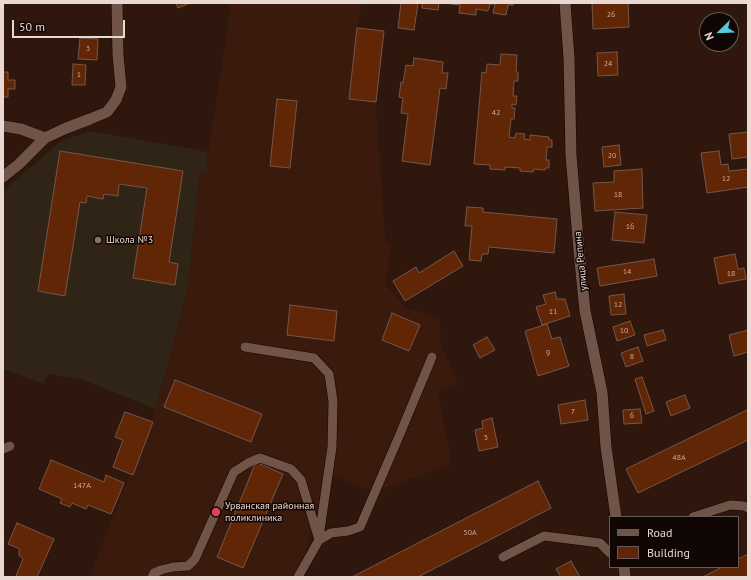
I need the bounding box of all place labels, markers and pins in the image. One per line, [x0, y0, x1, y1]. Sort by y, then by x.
place label: Школа №3 [106, 234, 153, 246]
marker: Школа №3 [93, 235, 103, 245]
place label: Урванская районная поликлиника [225, 500, 314, 524]
marker: Урванская районная поликлиника [210, 506, 222, 518]

